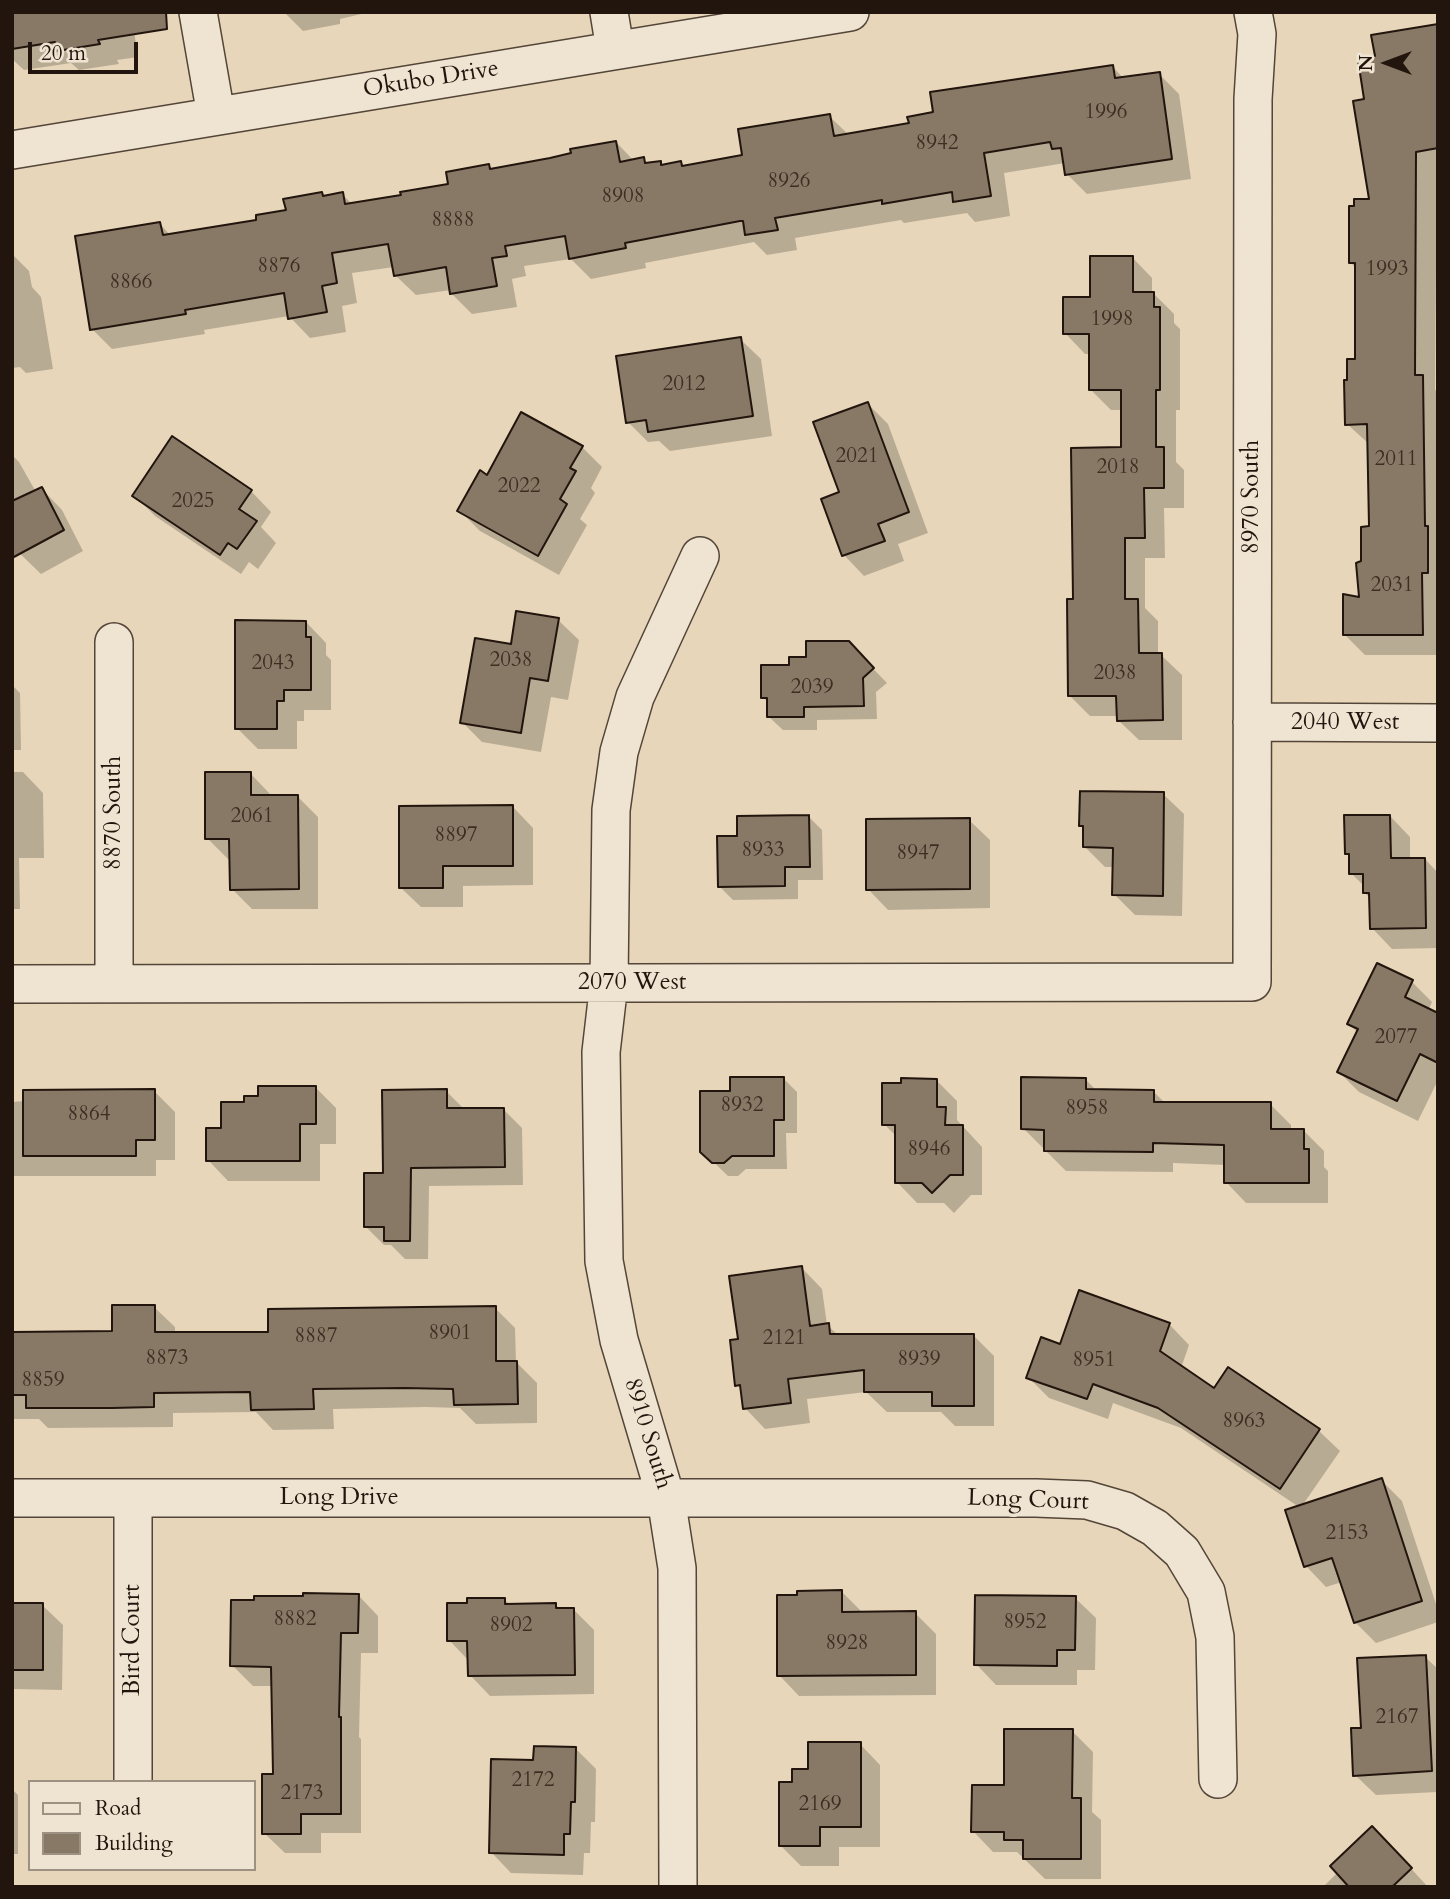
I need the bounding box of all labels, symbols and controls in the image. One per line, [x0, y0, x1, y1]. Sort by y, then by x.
scale bar [32, 28, 142, 72]
north arrow [1352, 28, 1422, 98]
text: 20 m [41, 39, 86, 68]
street label: Okubo Drive [361, 55, 501, 105]
text: N [1353, 55, 1379, 71]
house number: 1996 [1084, 100, 1128, 126]
house number: 8942 [915, 131, 959, 157]
house number: 8926 [767, 169, 811, 195]
house number: 8908 [601, 184, 645, 210]
house number: 8888 [431, 208, 475, 234]
house number: 8876 [257, 254, 301, 280]
house number: 1993 [1365, 257, 1409, 283]
house number: 8866 [109, 270, 153, 296]
house number: 1998 [1090, 307, 1134, 333]
house number: 2012 [662, 372, 706, 398]
street label: 8970 South [1238, 440, 1266, 554]
house number: 2021 [835, 444, 879, 470]
house number: 2011 [1374, 447, 1418, 473]
house number: 2018 [1096, 455, 1140, 481]
house number: 2022 [497, 474, 541, 500]
house number: 2025 [171, 489, 215, 515]
house number: 2031 [1370, 573, 1414, 599]
house number: 2038 [489, 648, 533, 674]
house number: 2043 [251, 651, 295, 677]
house number: 2038 [1093, 661, 1137, 687]
house number: 2039 [790, 675, 834, 701]
street label: 2040 West [1291, 709, 1399, 737]
street label: 8870 South [100, 756, 128, 870]
house number: 2061 [230, 804, 274, 830]
house number: 8897 [434, 823, 478, 849]
house number: 8933 [741, 838, 785, 864]
house number: 8947 [896, 841, 940, 867]
street label: 2070 West [578, 969, 686, 997]
house number: 2077 [1374, 1025, 1418, 1051]
house number: 8932 [720, 1093, 764, 1119]
house number: 8958 [1065, 1096, 1109, 1122]
house number: 8864 [67, 1102, 111, 1128]
house number: 8946 [907, 1137, 951, 1163]
house number: 8901 [428, 1321, 472, 1347]
house number: 8887 [294, 1324, 338, 1350]
house number: 2121 [762, 1326, 806, 1352]
house number: 8873 [145, 1346, 189, 1372]
house number: 8939 [897, 1347, 941, 1373]
house number: 8951 [1072, 1348, 1116, 1374]
house number: 8859 [21, 1368, 65, 1394]
street label: 8910 South [616, 1375, 678, 1493]
house number: 8963 [1222, 1409, 1266, 1435]
street label: Long Drive [279, 1484, 399, 1512]
street label: Long Court [967, 1484, 1089, 1518]
house number: 2153 [1325, 1521, 1369, 1547]
street label: Bird Court [119, 1584, 147, 1696]
house number: 8882 [273, 1607, 317, 1633]
house number: 8952 [1003, 1610, 1047, 1636]
house number: 8902 [489, 1613, 533, 1639]
house number: 8928 [825, 1631, 869, 1657]
house number: 2167 [1375, 1705, 1419, 1731]
house number: 2172 [511, 1768, 555, 1794]
legend [28, 1780, 256, 1871]
house number: 2173 [280, 1781, 324, 1807]
house number: 2169 [798, 1792, 842, 1818]
text: Road [95, 1794, 141, 1823]
text: Building [95, 1829, 173, 1858]

